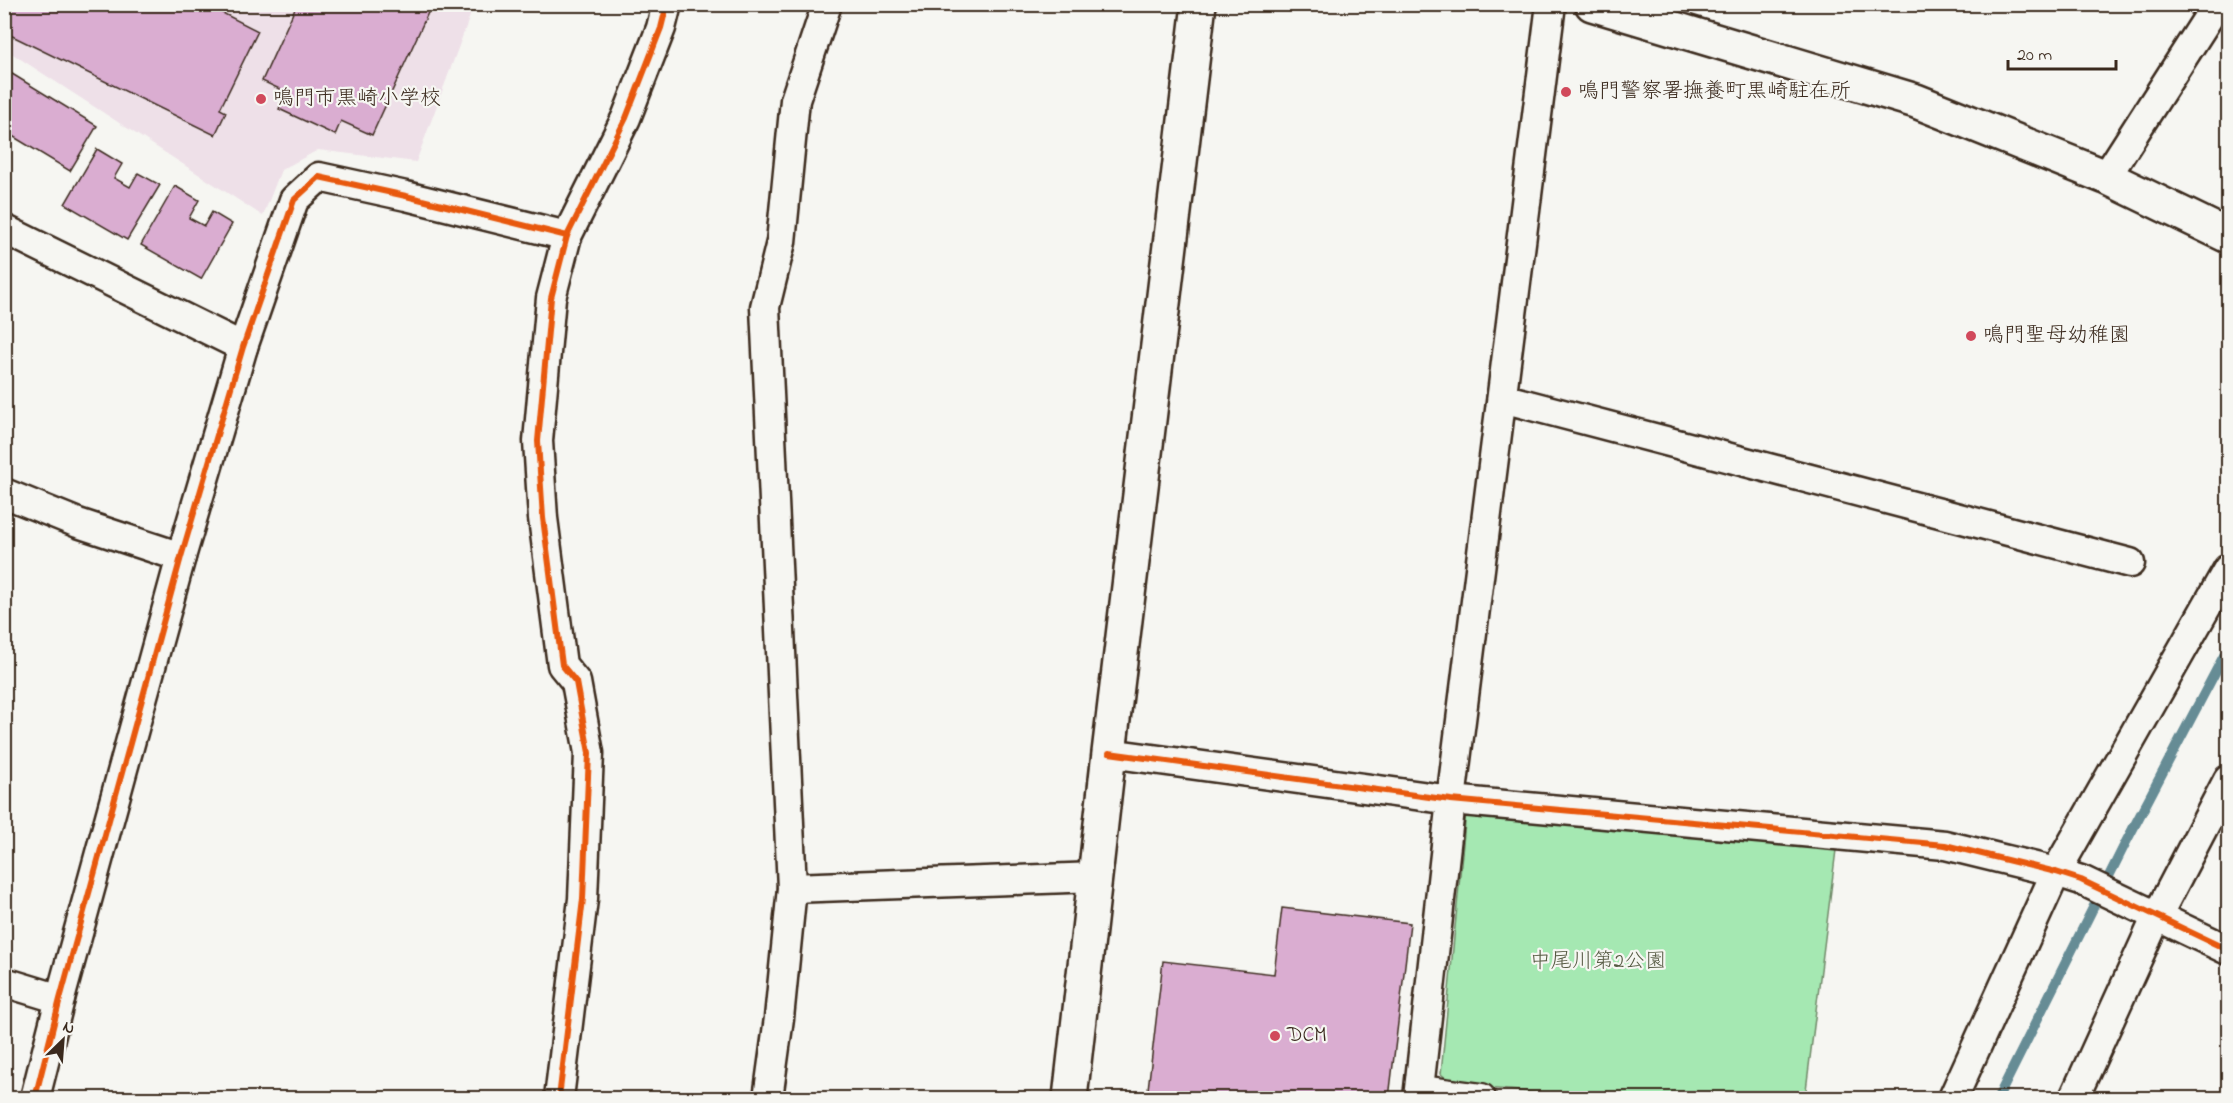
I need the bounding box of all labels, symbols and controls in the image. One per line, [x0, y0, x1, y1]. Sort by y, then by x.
scale bar [2008, 33, 2116, 71]
text: 20 m [2017, 43, 2052, 69]
place label: 鳴門警察署撫養町黒崎駐在所 [1578, 77, 1851, 107]
place label: 鳴門市黒崎小学校 [273, 84, 441, 114]
marker: 鳴門警察署撫養町黒崎駐在所 [1559, 85, 1573, 99]
marker: 鳴門市黒崎小学校 [254, 92, 268, 106]
place label: 鳴門聖母幼稚園 [1983, 321, 2130, 351]
marker: 鳴門聖母幼稚園 [1964, 329, 1978, 343]
park label: 中尾川第2公園 [1530, 947, 1666, 977]
north arrow [33, 1010, 93, 1070]
text: N [59, 1015, 79, 1041]
place label: DCM [1286, 1021, 1327, 1051]
marker: DCM [1268, 1029, 1282, 1043]

